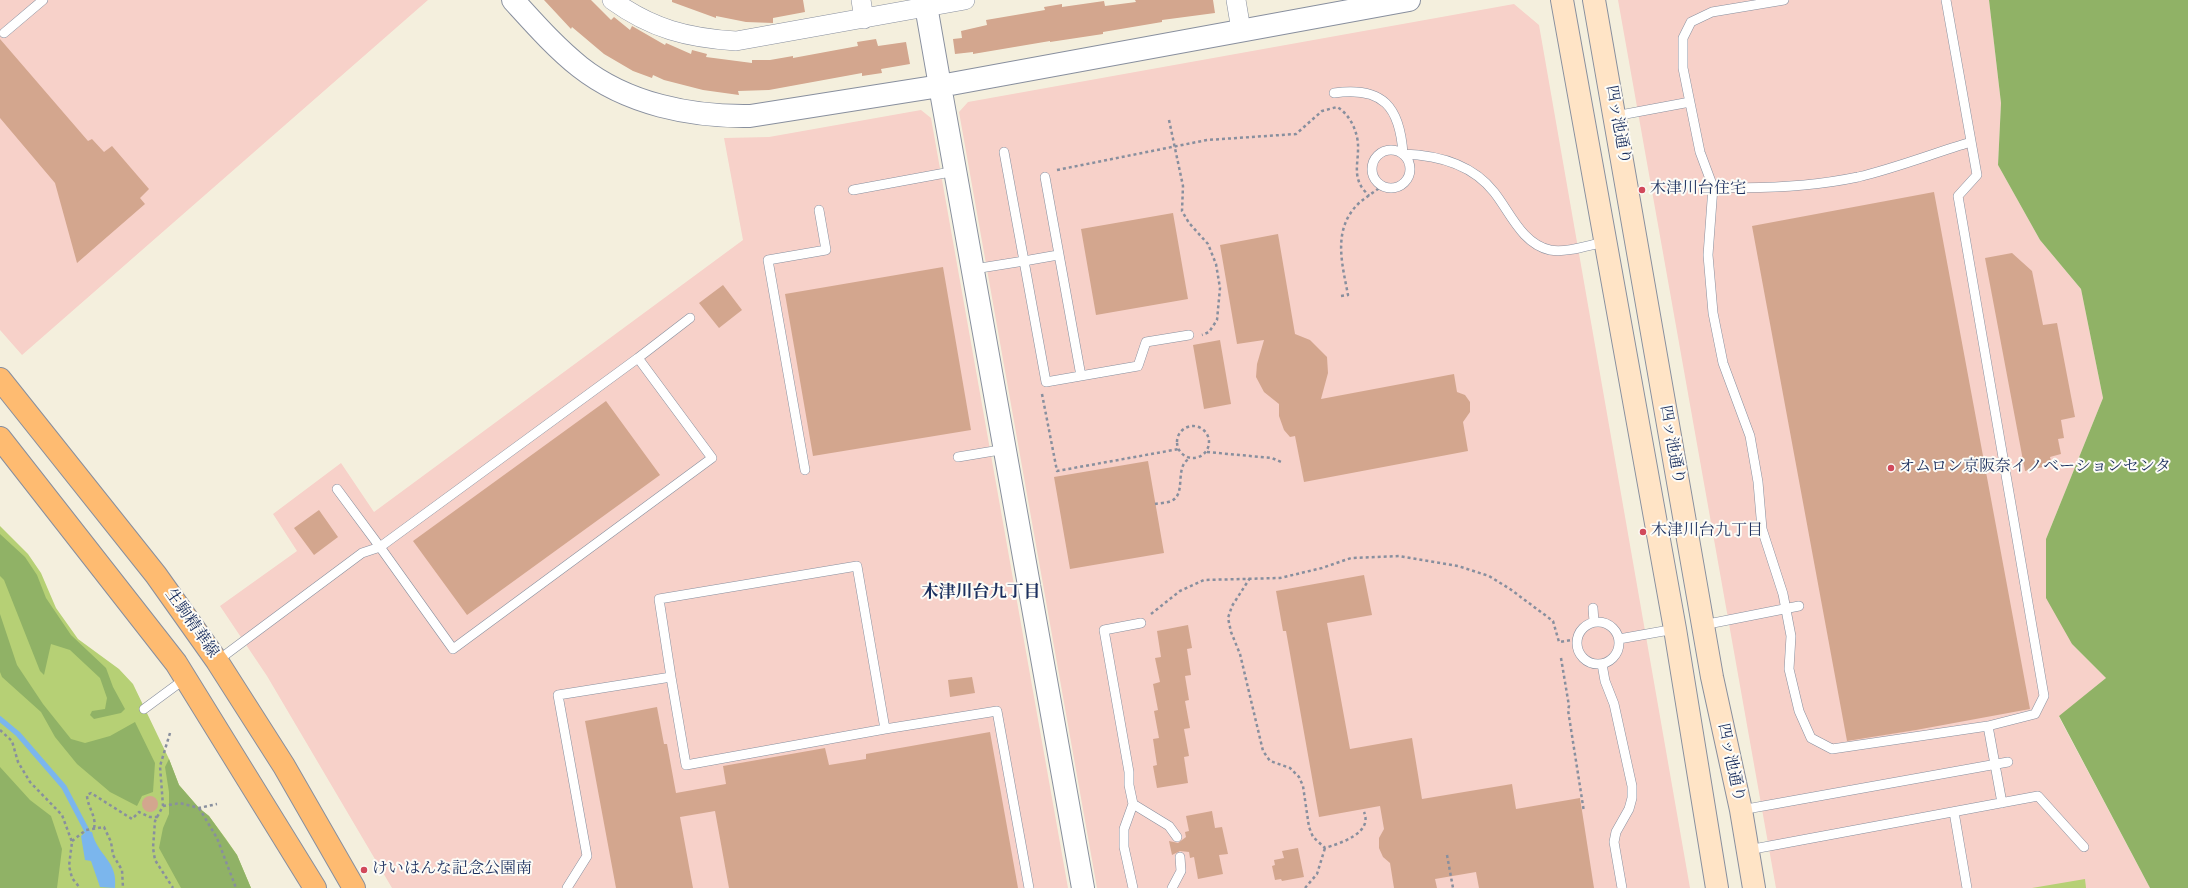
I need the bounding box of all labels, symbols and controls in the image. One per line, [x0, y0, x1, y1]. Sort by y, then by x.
street label: 四ッ池通り [1601, 84, 1633, 166]
place label: 木津川台住宅 [1650, 180, 1746, 200]
marker: 木津川台住宅 [1637, 185, 1647, 195]
street label: 四ッ池通り [1655, 404, 1687, 486]
place label: オムロン京阪奈イノベーションセンタ [1899, 458, 2171, 478]
marker: オムロン京阪奈イノベーションセンタ [1886, 463, 1896, 473]
place label: 木津川台九丁目 [1651, 522, 1763, 542]
marker: 木津川台九丁目 [1638, 527, 1648, 537]
district label: 木津川台九丁目 [922, 583, 1040, 603]
street label: 生駒精華線 [160, 586, 222, 662]
street label: 四ッ池通り [1712, 722, 1748, 804]
place label: けいはんな記念公園南 [372, 860, 532, 880]
marker: けいはんな記念公園南 [359, 865, 369, 875]

